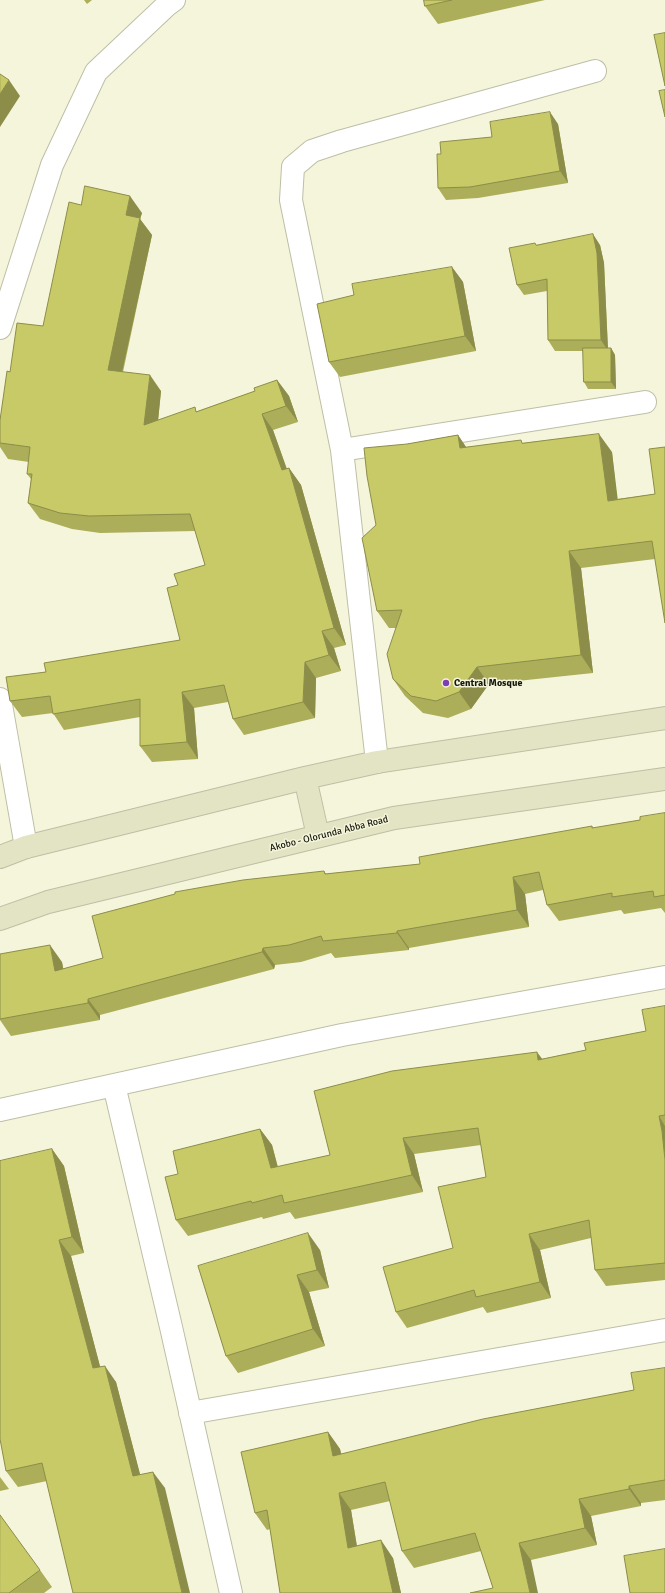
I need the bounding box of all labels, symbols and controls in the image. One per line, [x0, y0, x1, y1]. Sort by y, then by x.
place label: Central Mosque [454, 677, 522, 689]
marker: Central Mosque [441, 678, 451, 688]
street label: Akobo - Olorunda Abba Road [269, 813, 389, 855]

